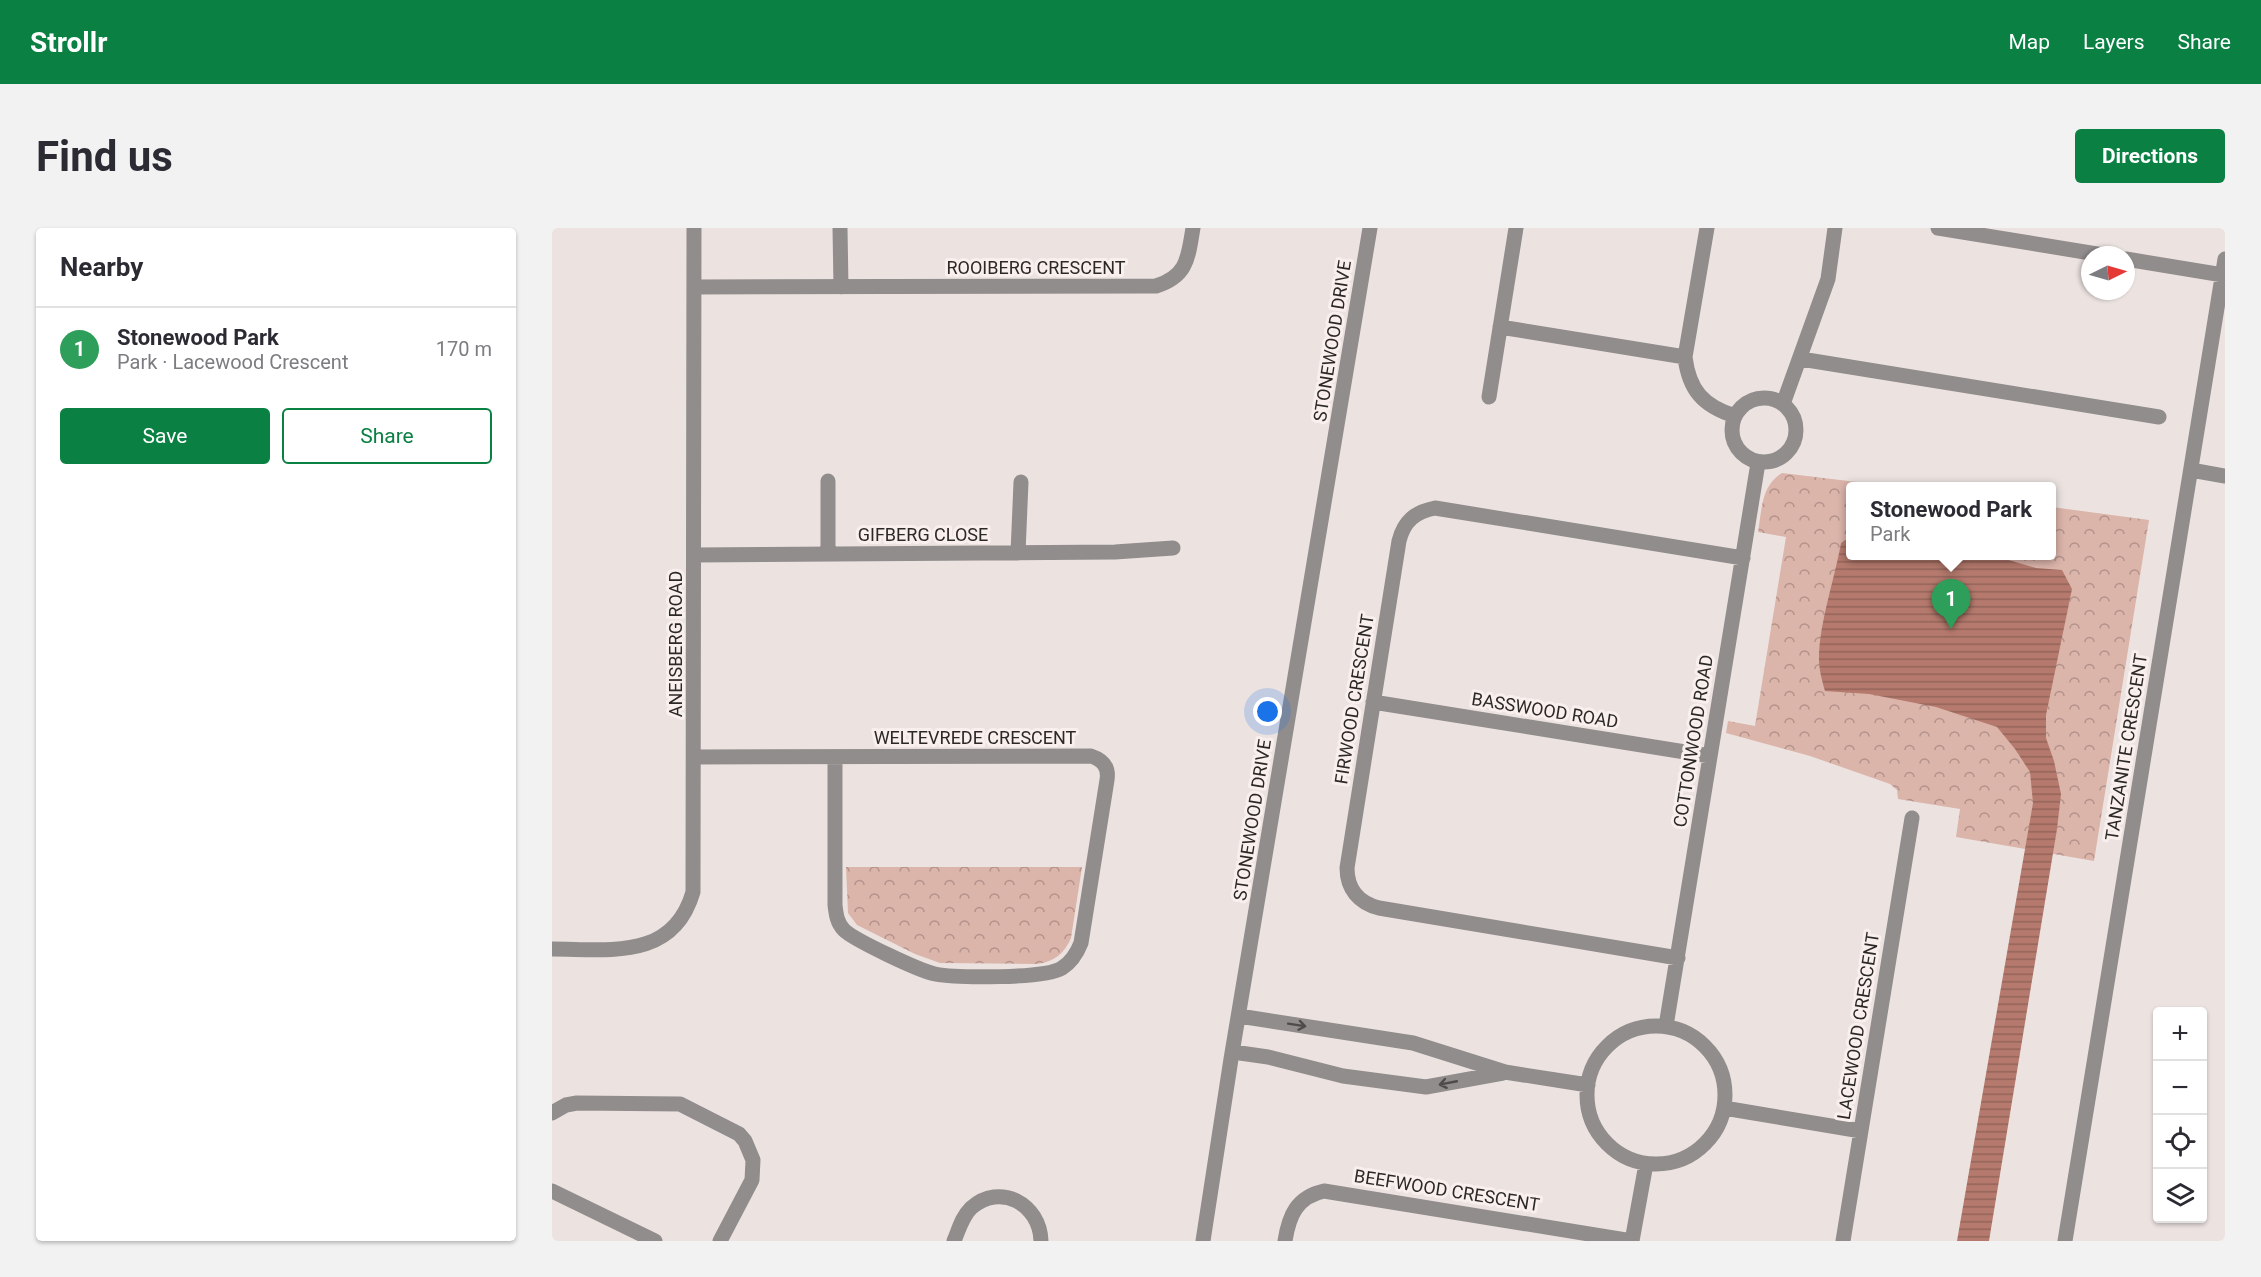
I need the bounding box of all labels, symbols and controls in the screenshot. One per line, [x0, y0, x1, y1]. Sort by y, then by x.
text: Strollr [30, 26, 107, 59]
text: Map [2008, 30, 2050, 54]
text: Layers [2083, 30, 2144, 54]
text: Share [2177, 30, 2231, 54]
button: Directions [2075, 129, 2225, 183]
text: Find us [36, 132, 173, 181]
north arrow [2081, 246, 2135, 300]
text: Nearby [60, 252, 143, 282]
street label: ROOIBERG CRESCENT [946, 257, 1126, 278]
street label: STONEWOOD DRIVE [1309, 259, 1355, 423]
text: Stonewood Park [117, 325, 279, 350]
text: 1 [74, 337, 85, 361]
text: 170 m [436, 337, 492, 361]
text: Park · Lacewood Crescent [117, 350, 348, 374]
button: Save [60, 408, 270, 464]
button: Share [282, 408, 492, 464]
popup [1846, 482, 2056, 560]
text: Stonewood Park [1870, 497, 2032, 522]
text: Park [1870, 522, 1910, 546]
street label: GIFBERG CLOSE [858, 524, 988, 545]
street label: ANEISBERG ROAD [665, 571, 686, 717]
pin: 1 [1932, 580, 1970, 629]
street label: FIRWOOD CRESCENT [1330, 612, 1378, 786]
street label: TANZANITE CRESCENT [2101, 652, 2151, 842]
street label: COTTONWOOD ROAD [1669, 653, 1717, 829]
street label: BASSWOOD ROAD [1470, 688, 1620, 732]
your location [1253, 697, 1282, 726]
street label: WELTEVREDE CRESCENT [874, 727, 1077, 748]
street label: STONEWOOD DRIVE [1229, 738, 1275, 902]
street label: LACEWOOD CRESCENT [1833, 931, 1883, 1121]
map controls [2153, 1007, 2207, 1223]
button: + [2153, 1007, 2207, 1061]
one-way arrow [1287, 1020, 1306, 1031]
button: − [2153, 1061, 2207, 1115]
one-way arrow [1439, 1078, 1458, 1089]
button: locate [2153, 1115, 2207, 1169]
street label: BEEFWOOD CRESCENT [1353, 1165, 1542, 1215]
button: layers [2153, 1169, 2207, 1223]

